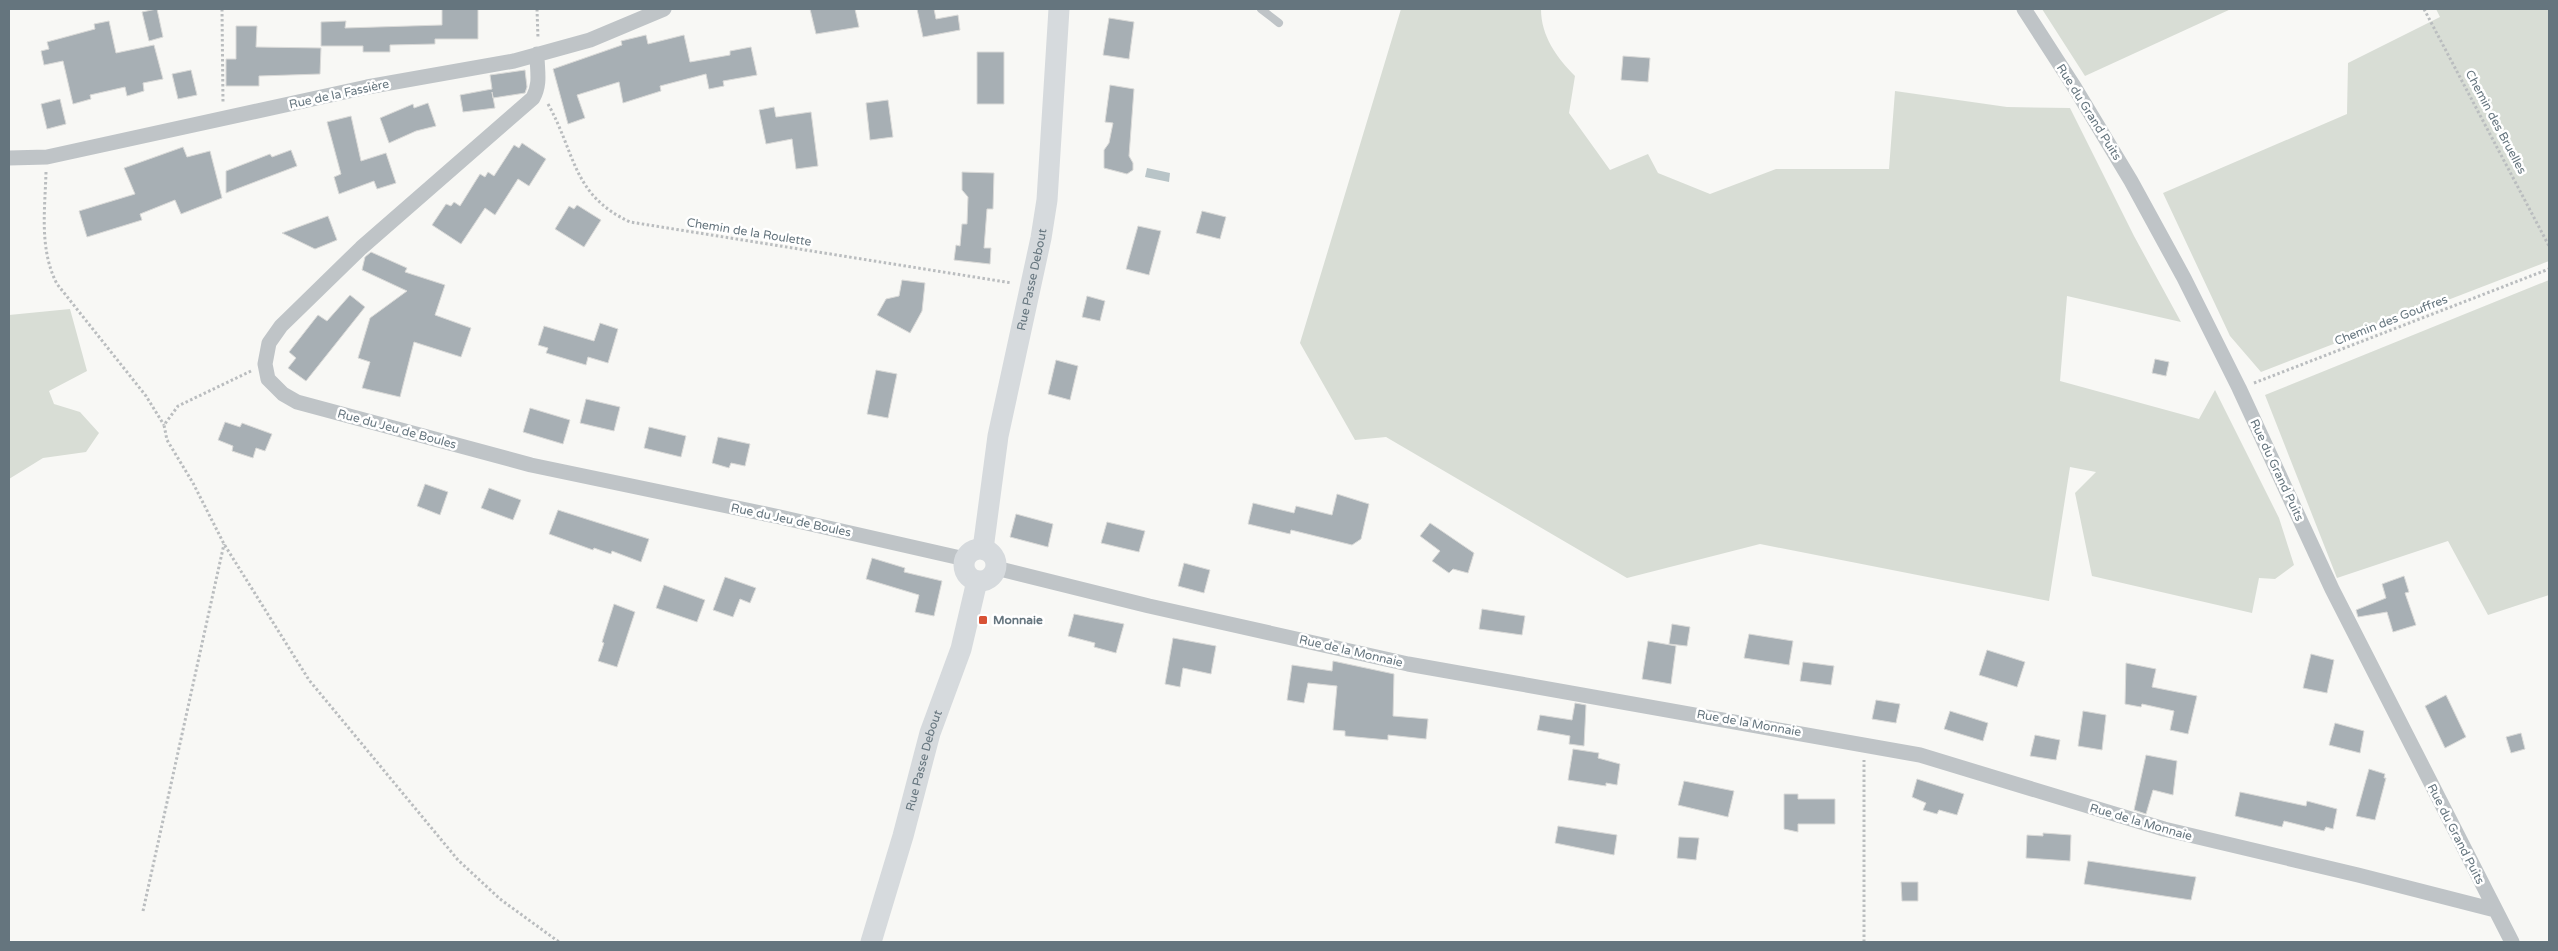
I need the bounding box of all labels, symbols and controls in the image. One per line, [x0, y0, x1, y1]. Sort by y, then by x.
street label: Rue du Grand Puits [2054, 61, 2124, 163]
street label: Chemin des Bruelles [2463, 68, 2529, 177]
street label: Rue de la Fassière [288, 77, 390, 111]
street label: Chemin de la Roulette [686, 215, 813, 249]
street label: Rue Passe Debout [1014, 227, 1049, 332]
street label: Chemin des Gouffres [2332, 292, 2450, 348]
street label: Rue du Jeu de Boules [336, 406, 458, 452]
street label: Rue du Grand Puits [2247, 417, 2307, 523]
street label: Rue du Jeu de Boules [730, 500, 853, 540]
place label: Monnaie [993, 613, 1043, 627]
marker: Monnaie [977, 614, 989, 626]
street label: Rue de la Monnaie [1298, 632, 1404, 670]
street label: Rue de la Monnaie [1696, 707, 1803, 739]
street label: Rue Passe Debout [903, 708, 945, 812]
street label: Rue du Grand Puits [2425, 781, 2487, 887]
street label: Rue de la Monnaie [2088, 801, 2194, 843]

